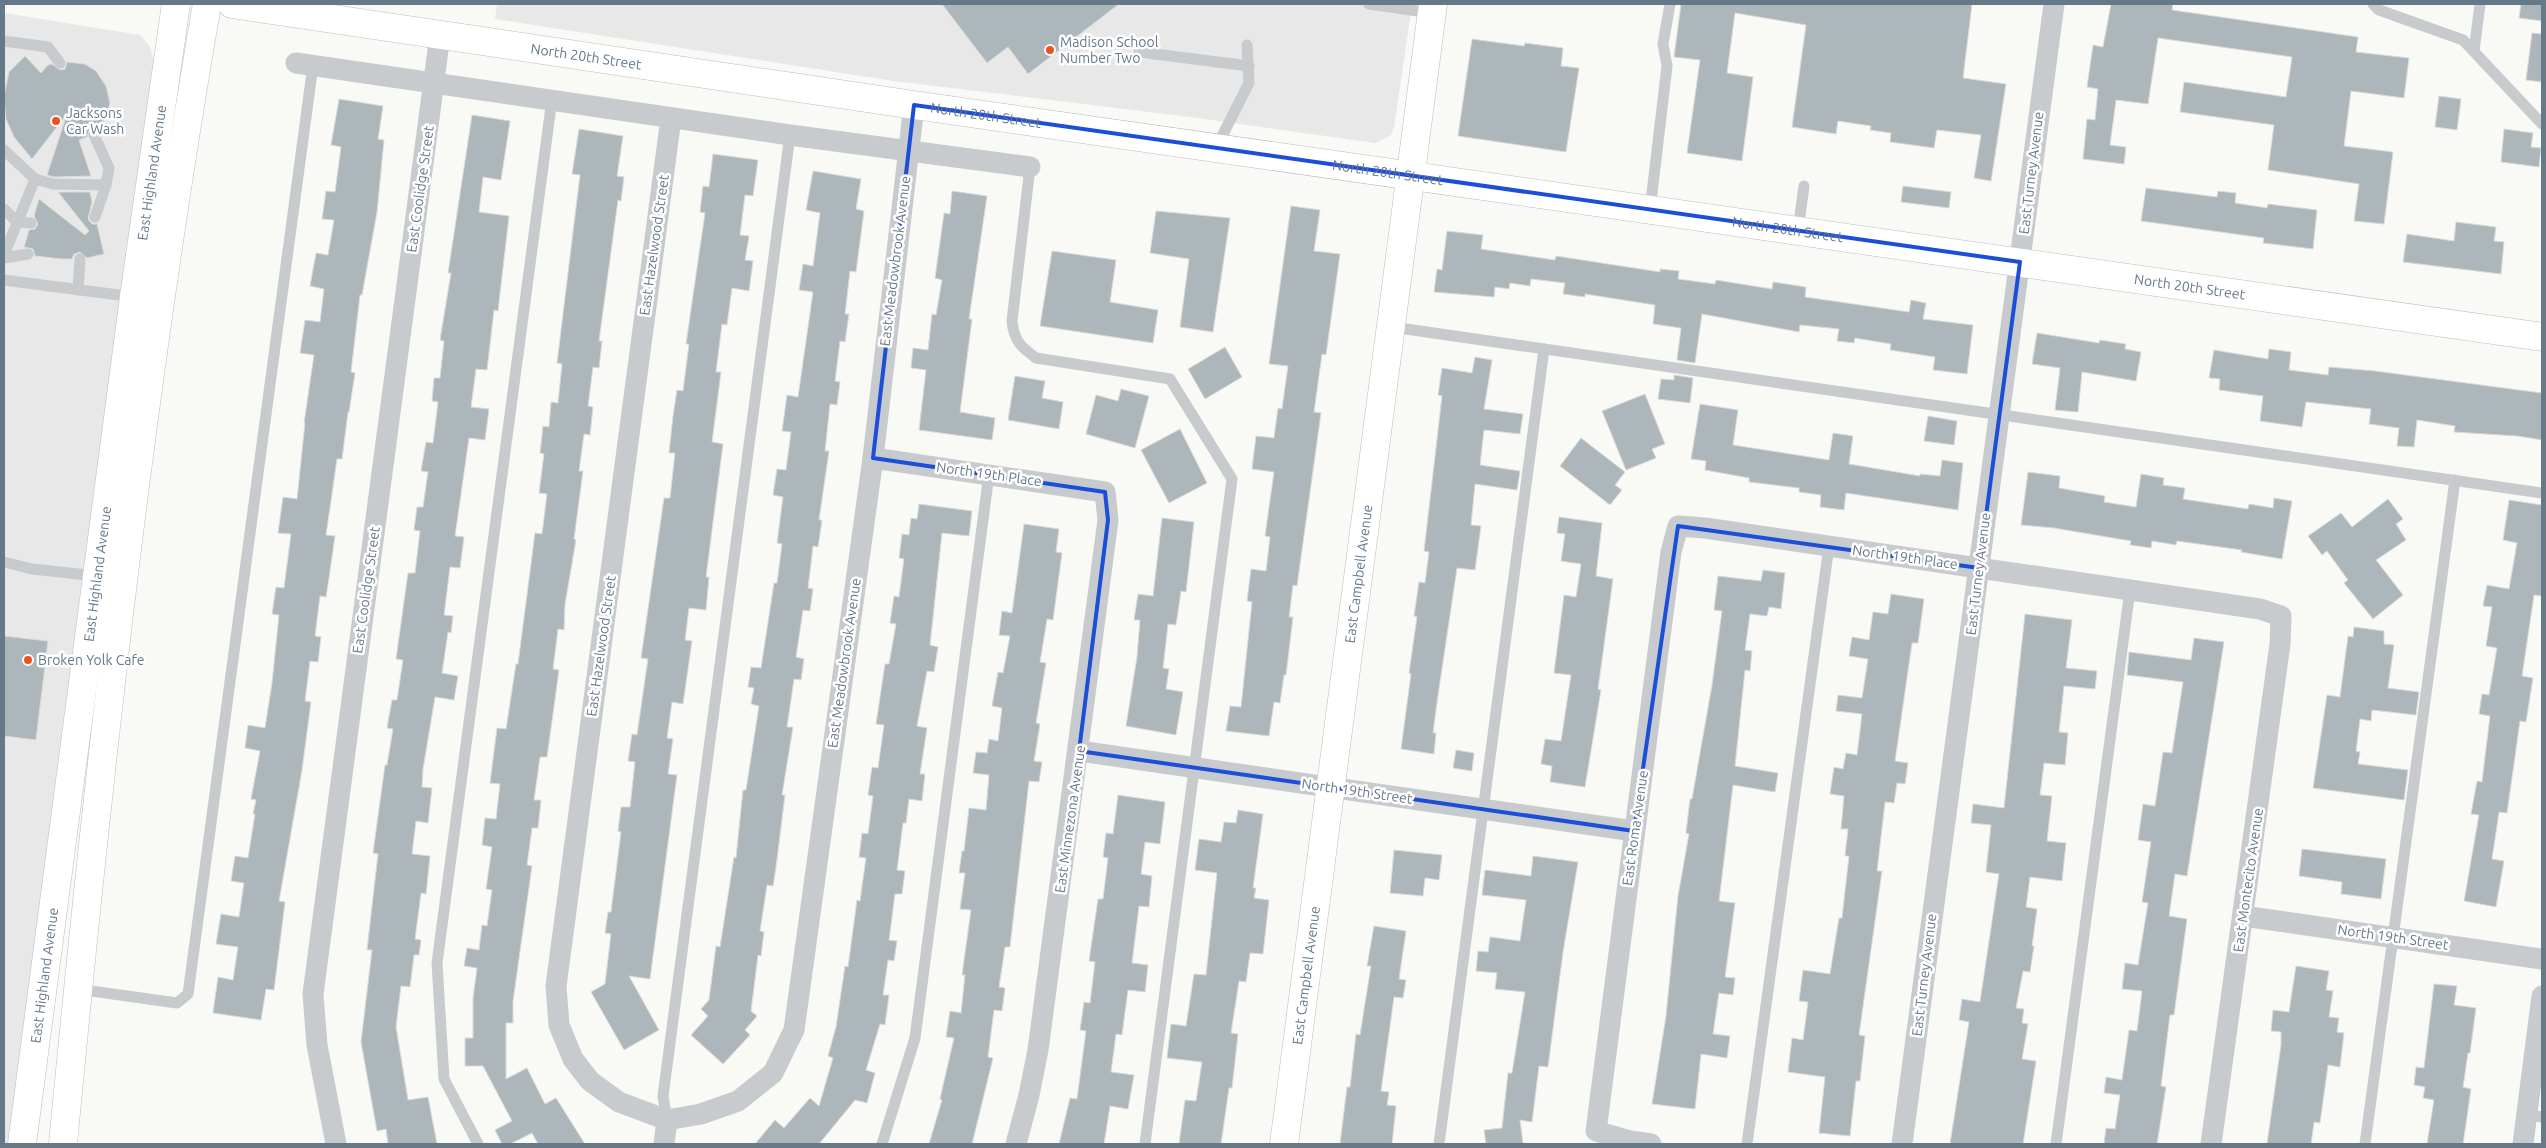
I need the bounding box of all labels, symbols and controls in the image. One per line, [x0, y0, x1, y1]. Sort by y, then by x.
place label: Madison School Number Two [1060, 34, 1159, 66]
street label: North 20th Street [530, 40, 643, 73]
marker: Madison School Number Two [1044, 44, 1056, 56]
street label: North 20th Street [929, 99, 1043, 131]
street label: East Highland Avenue [134, 104, 169, 241]
place label: Jacksons Car Wash [66, 105, 124, 137]
street label: East Turney Avenue [2016, 111, 2046, 235]
marker: Jacksons Car Wash [50, 115, 62, 127]
street label: East Coolidge Street [403, 124, 437, 254]
street label: North 20th Street [1331, 157, 1445, 188]
street label: East Hazelwood Street [636, 173, 672, 317]
street label: East Meadowbrook Avenue [877, 175, 913, 347]
street label: North 20th Street [1731, 214, 1845, 245]
street label: North 20th Street [2133, 271, 2247, 303]
street label: North 19th Place [935, 459, 1043, 489]
street label: East Campbell Avenue [1342, 504, 1376, 644]
street label: East Highland Avenue [80, 505, 114, 643]
street label: East Turney Avenue [1963, 512, 1993, 636]
street label: East Coolidge Street [349, 525, 383, 655]
street label: North 19th Place [1851, 542, 1959, 572]
street label: East Hazelwood Street [583, 574, 619, 718]
street label: East Meadowbrook Avenue [824, 577, 864, 749]
place label: Broken Yolk Cafe [38, 652, 145, 668]
marker: Broken Yolk Cafe [22, 654, 34, 666]
street label: East Minnezona Avenue [1052, 744, 1088, 894]
street label: East Roma Avenue [1619, 769, 1651, 887]
street label: North 19th Street [1301, 775, 1414, 807]
street label: East Montecito Avenue [2230, 807, 2266, 953]
street label: East Campbell Avenue [1289, 905, 1323, 1046]
street label: East Highland Avenue [27, 907, 61, 1044]
street label: East Turney Avenue [1909, 913, 1939, 1037]
street label: North 19th Street [2337, 921, 2450, 953]

